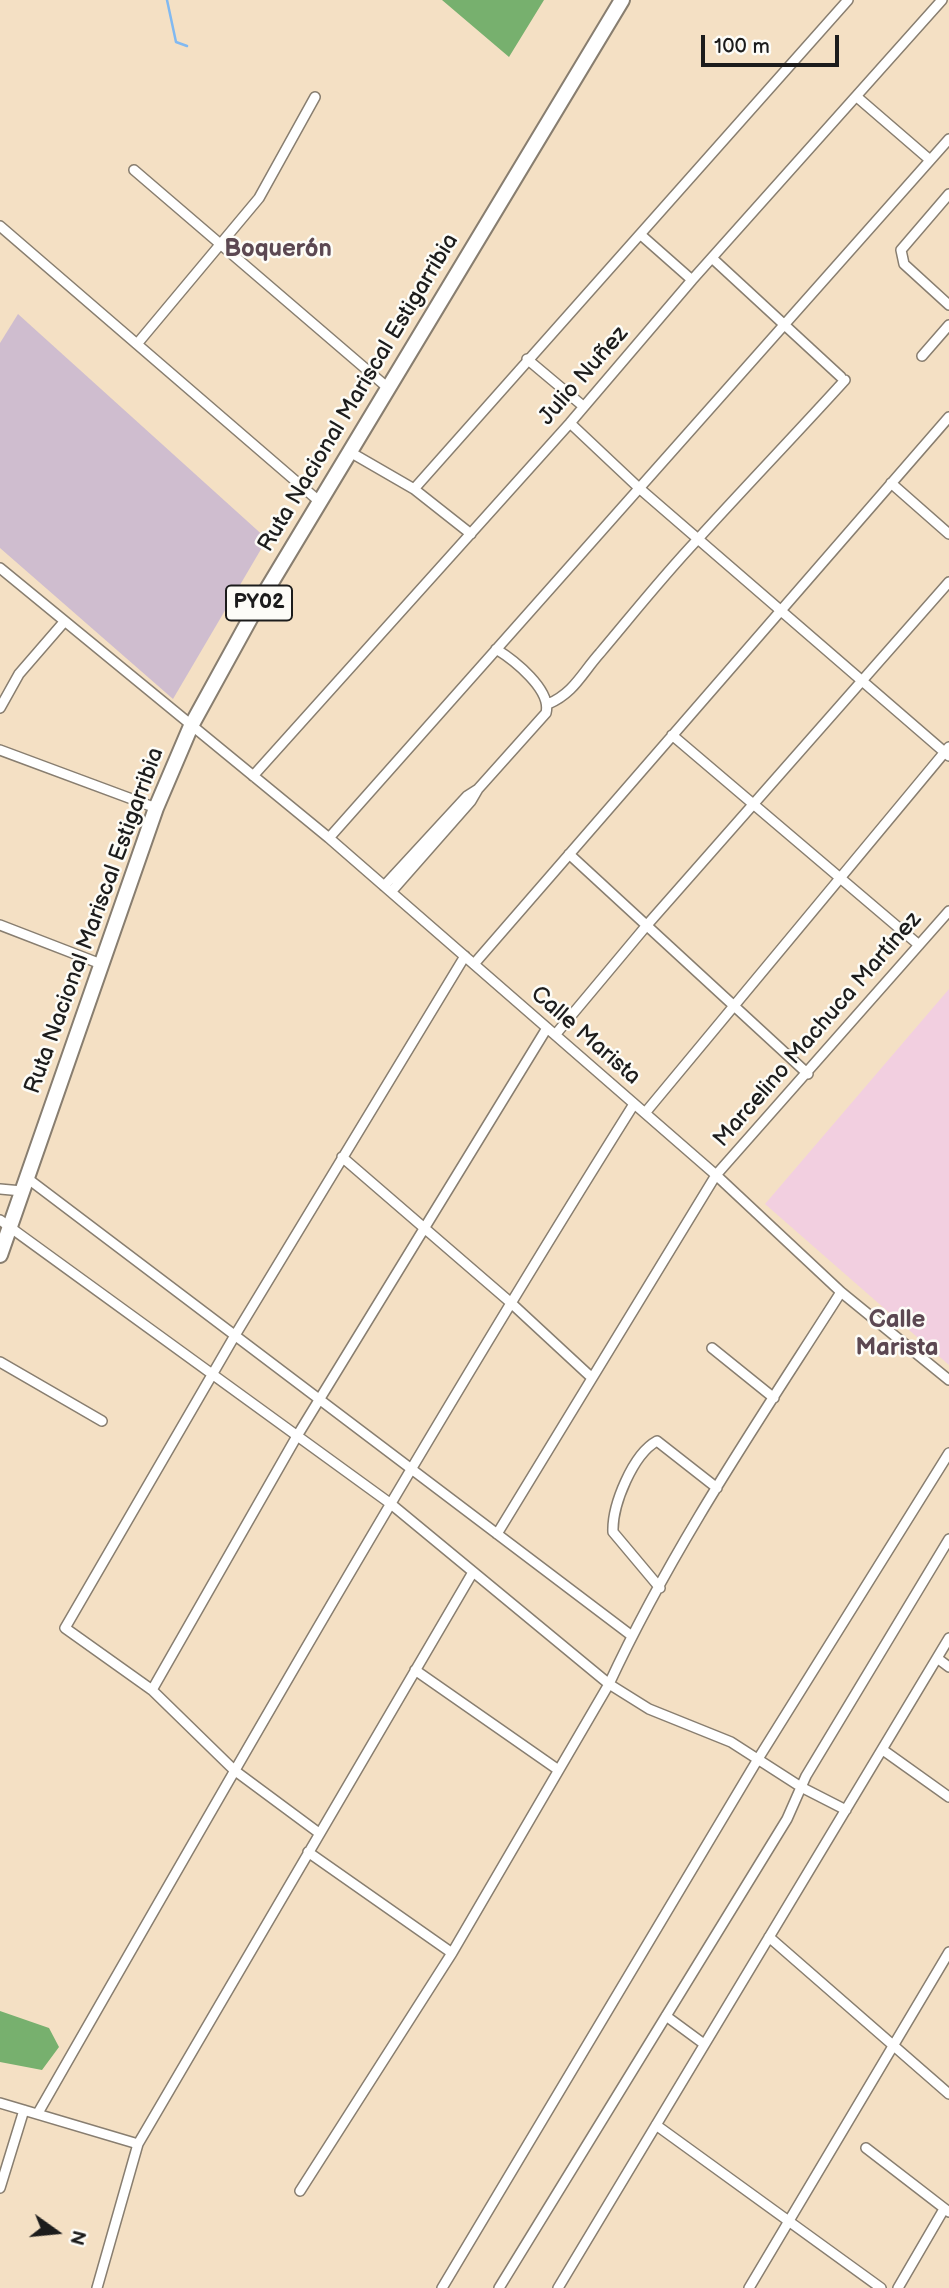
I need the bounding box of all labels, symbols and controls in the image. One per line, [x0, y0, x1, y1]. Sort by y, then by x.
scale bar [704, 21, 842, 65]
text: 100 m [714, 34, 770, 59]
street label: Ruta Nacional Mariscal Estigarribia [253, 229, 465, 557]
district label: Boquerón [224, 236, 332, 264]
street label: Julio Nuñez [533, 321, 635, 431]
road number: PY02 [226, 586, 292, 620]
street label: Ruta Nacional Mariscal Estigarribia [19, 744, 171, 1098]
street label: Marcelino Machuca Martínez [708, 907, 928, 1153]
street label: Calle Marista [524, 981, 646, 1091]
district label: Calle Marista [855, 1307, 939, 1363]
north arrow [21, 2197, 91, 2267]
text: N [64, 2228, 90, 2247]

